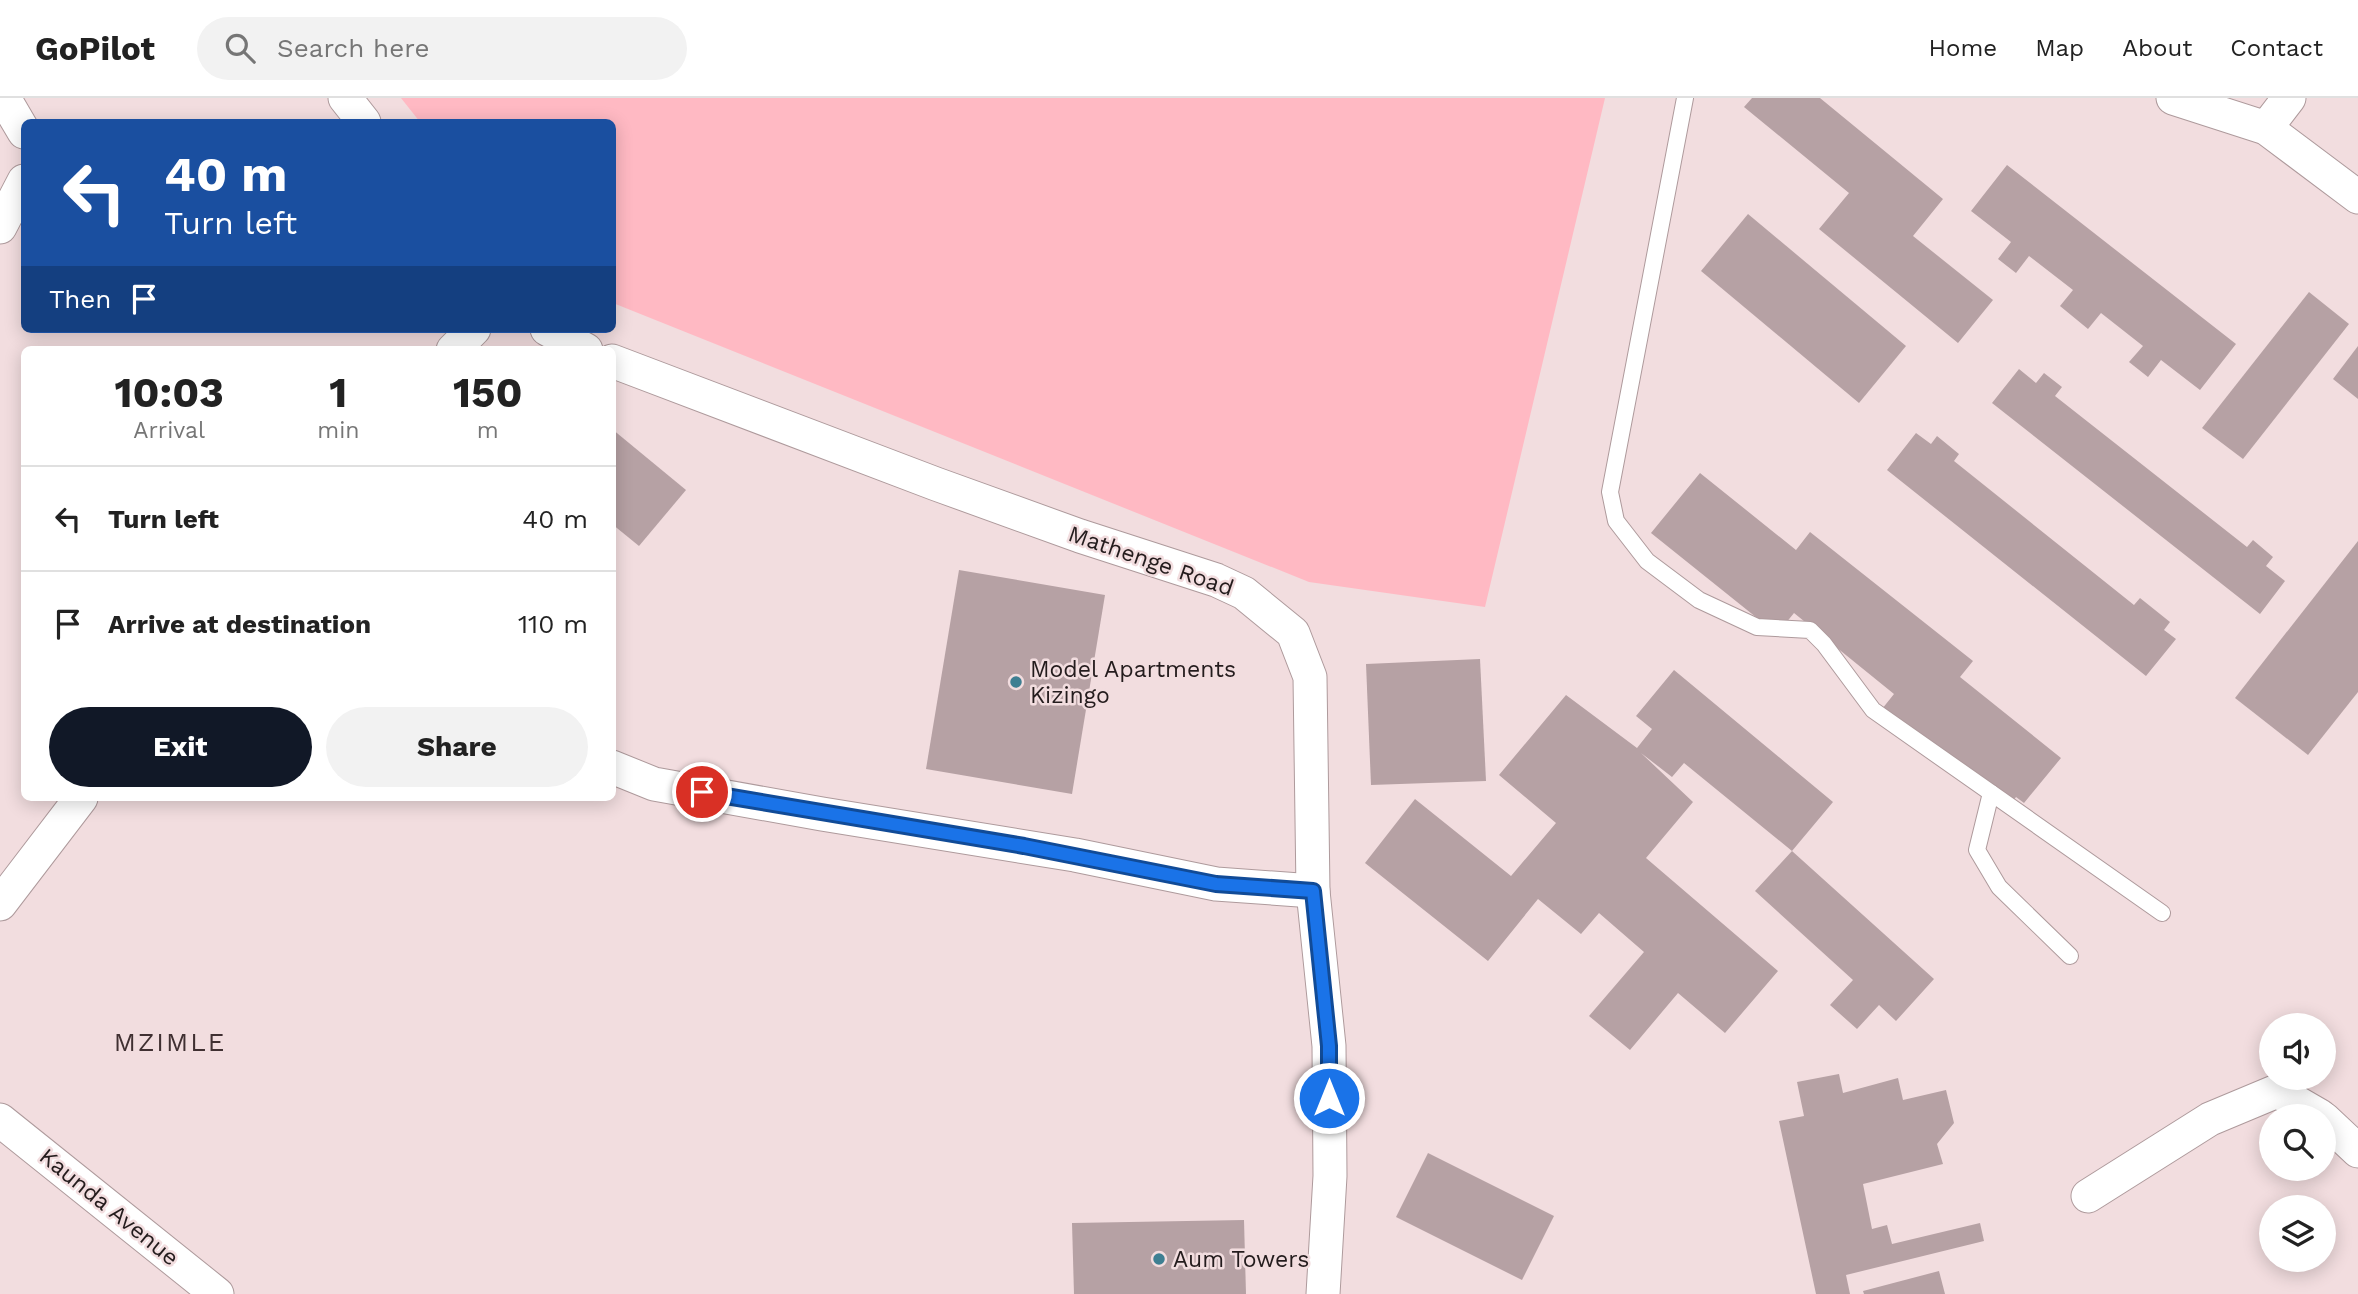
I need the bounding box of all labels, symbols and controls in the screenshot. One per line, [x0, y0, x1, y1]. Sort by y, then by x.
search box [197, 17, 687, 80]
text: GoPilot [35, 29, 155, 68]
icon: search [221, 29, 259, 67]
text: Search here [277, 33, 429, 63]
text: Home [1929, 34, 1997, 62]
text: Map [2035, 34, 2084, 62]
text: About [2122, 34, 2192, 62]
text: Contact [2230, 34, 2323, 62]
text: 40 m [164, 145, 287, 203]
icon: left [49, 147, 140, 238]
text: Turn left [164, 204, 297, 242]
icon: arrive [125, 280, 163, 318]
text: Then [49, 284, 111, 314]
text: 10:03 [114, 368, 224, 417]
text: 1 [329, 368, 347, 417]
text: 150 [453, 368, 523, 417]
text: Arrival [133, 417, 205, 444]
text: min [317, 417, 360, 444]
text: m [477, 417, 499, 444]
icon: left [49, 500, 87, 538]
text: Turn left [108, 504, 219, 534]
text: 40 m [522, 504, 588, 534]
street label: Mathenge Road [1065, 520, 1237, 602]
icon: arrive [49, 605, 87, 643]
text: Arrive at destination [108, 609, 371, 639]
text: 110 m [518, 609, 588, 639]
place label: Model Apartments Kizingo [1030, 656, 1236, 709]
marker: Model Apartments Kizingo [1008, 674, 1024, 690]
button: Exit [49, 707, 312, 787]
button: Share [326, 707, 588, 787]
pin [672, 762, 732, 822]
icon: arrive [683, 773, 721, 811]
map controls [2259, 1013, 2336, 1272]
button: sound [2259, 1013, 2336, 1090]
district label: MZIMLE [114, 1027, 226, 1057]
position arrow [1292, 1061, 1366, 1135]
button: search [2259, 1104, 2336, 1181]
street label: Kaunda Avenue [34, 1143, 184, 1271]
button: layers [2259, 1195, 2336, 1272]
place label: Aum Towers [1173, 1246, 1309, 1273]
marker: Aum Towers [1151, 1251, 1167, 1267]

